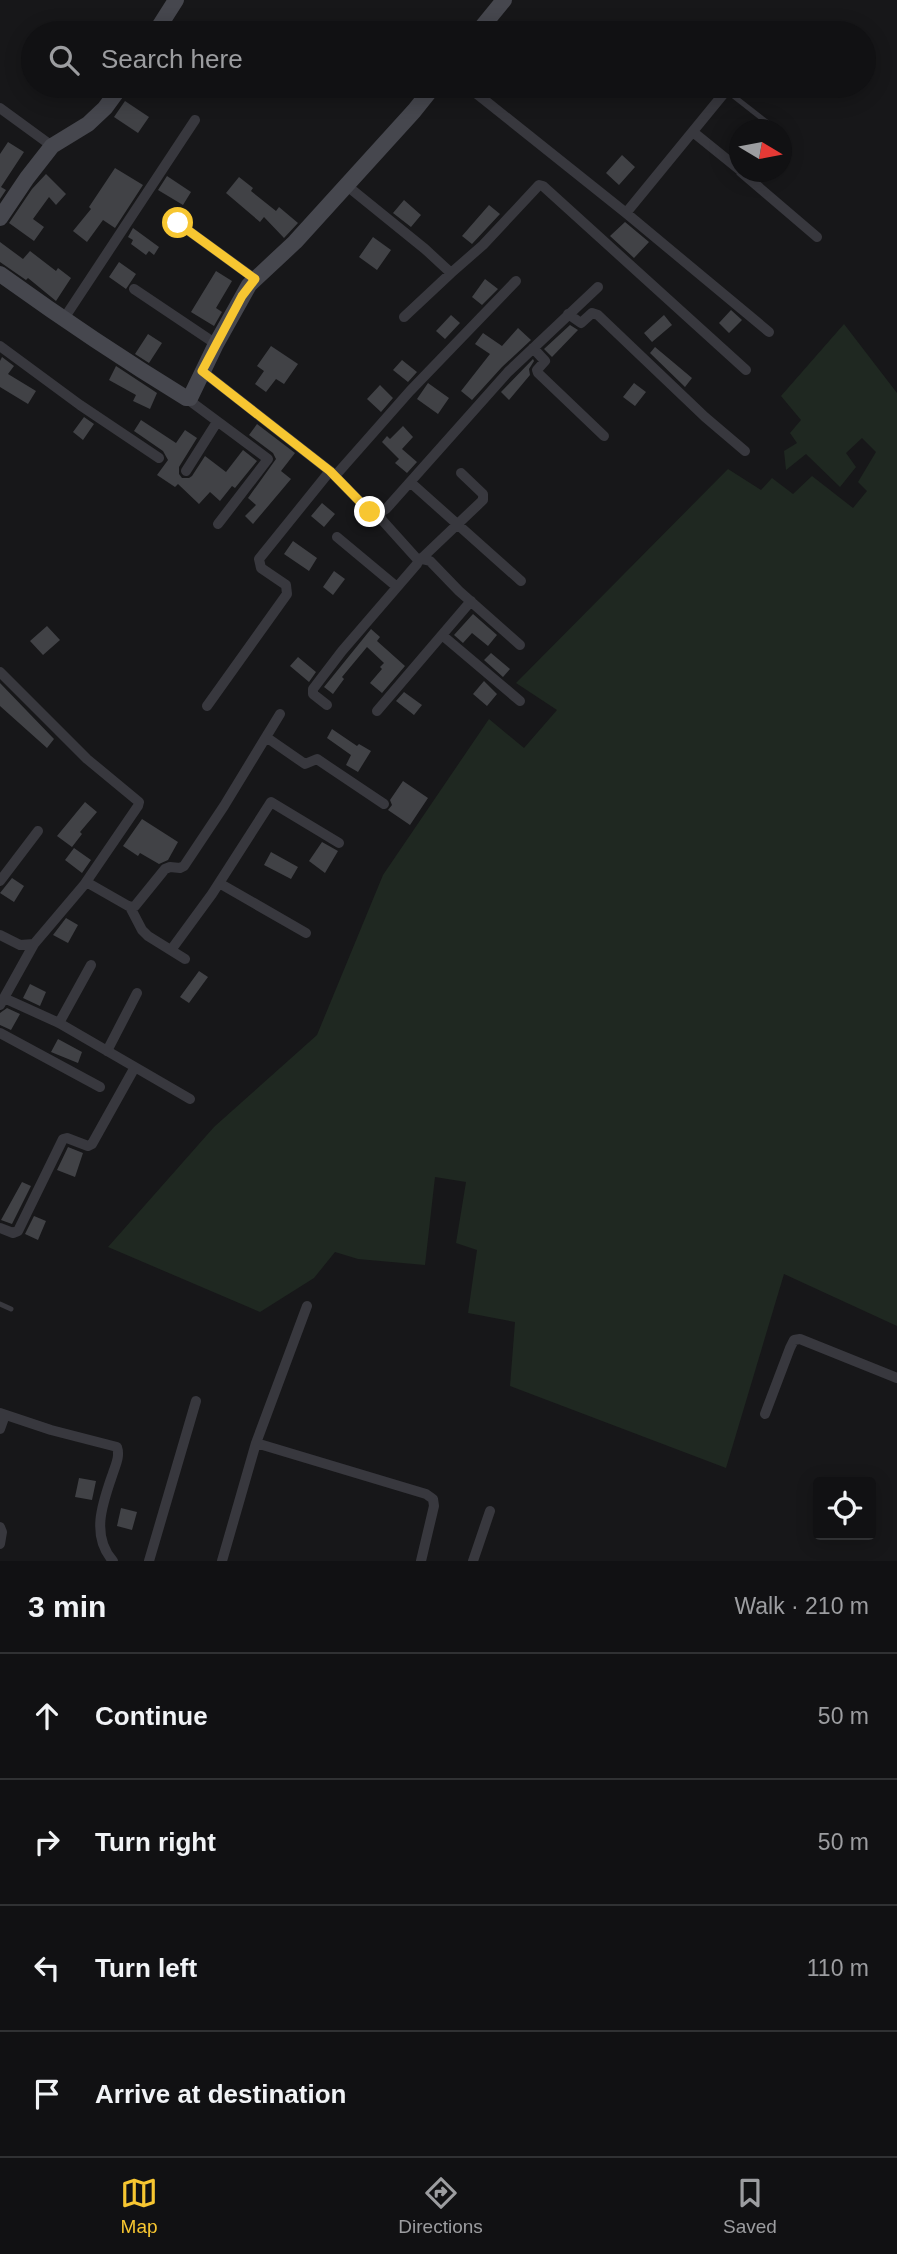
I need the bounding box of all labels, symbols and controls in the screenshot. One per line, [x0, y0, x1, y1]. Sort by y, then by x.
search box [21, 21, 876, 98]
icon: search [45, 41, 83, 79]
text: Search here [101, 44, 243, 74]
north arrow [729, 119, 792, 182]
route start [162, 207, 193, 238]
route end [354, 496, 385, 527]
map controls [813, 1477, 876, 1540]
button: locate [813, 1477, 876, 1540]
text: 3 min [28, 1590, 106, 1623]
text: Walk · 210 m [734, 1593, 869, 1619]
icon: ahead [28, 1697, 66, 1735]
text: Continue [95, 1701, 208, 1731]
text: 50 m [818, 1703, 869, 1729]
icon: right [28, 1823, 66, 1861]
text: Turn right [95, 1827, 216, 1857]
text: 50 m [818, 1829, 869, 1855]
icon: left [28, 1949, 66, 1987]
text: Turn left [95, 1953, 197, 1983]
text: 110 m [807, 1955, 869, 1981]
icon: arrive [28, 2075, 66, 2113]
text: Arrive at destination [95, 2079, 346, 2109]
tab: Map [120, 2174, 158, 2238]
tab: Directions [398, 2174, 483, 2238]
tab: Saved [723, 2174, 777, 2238]

